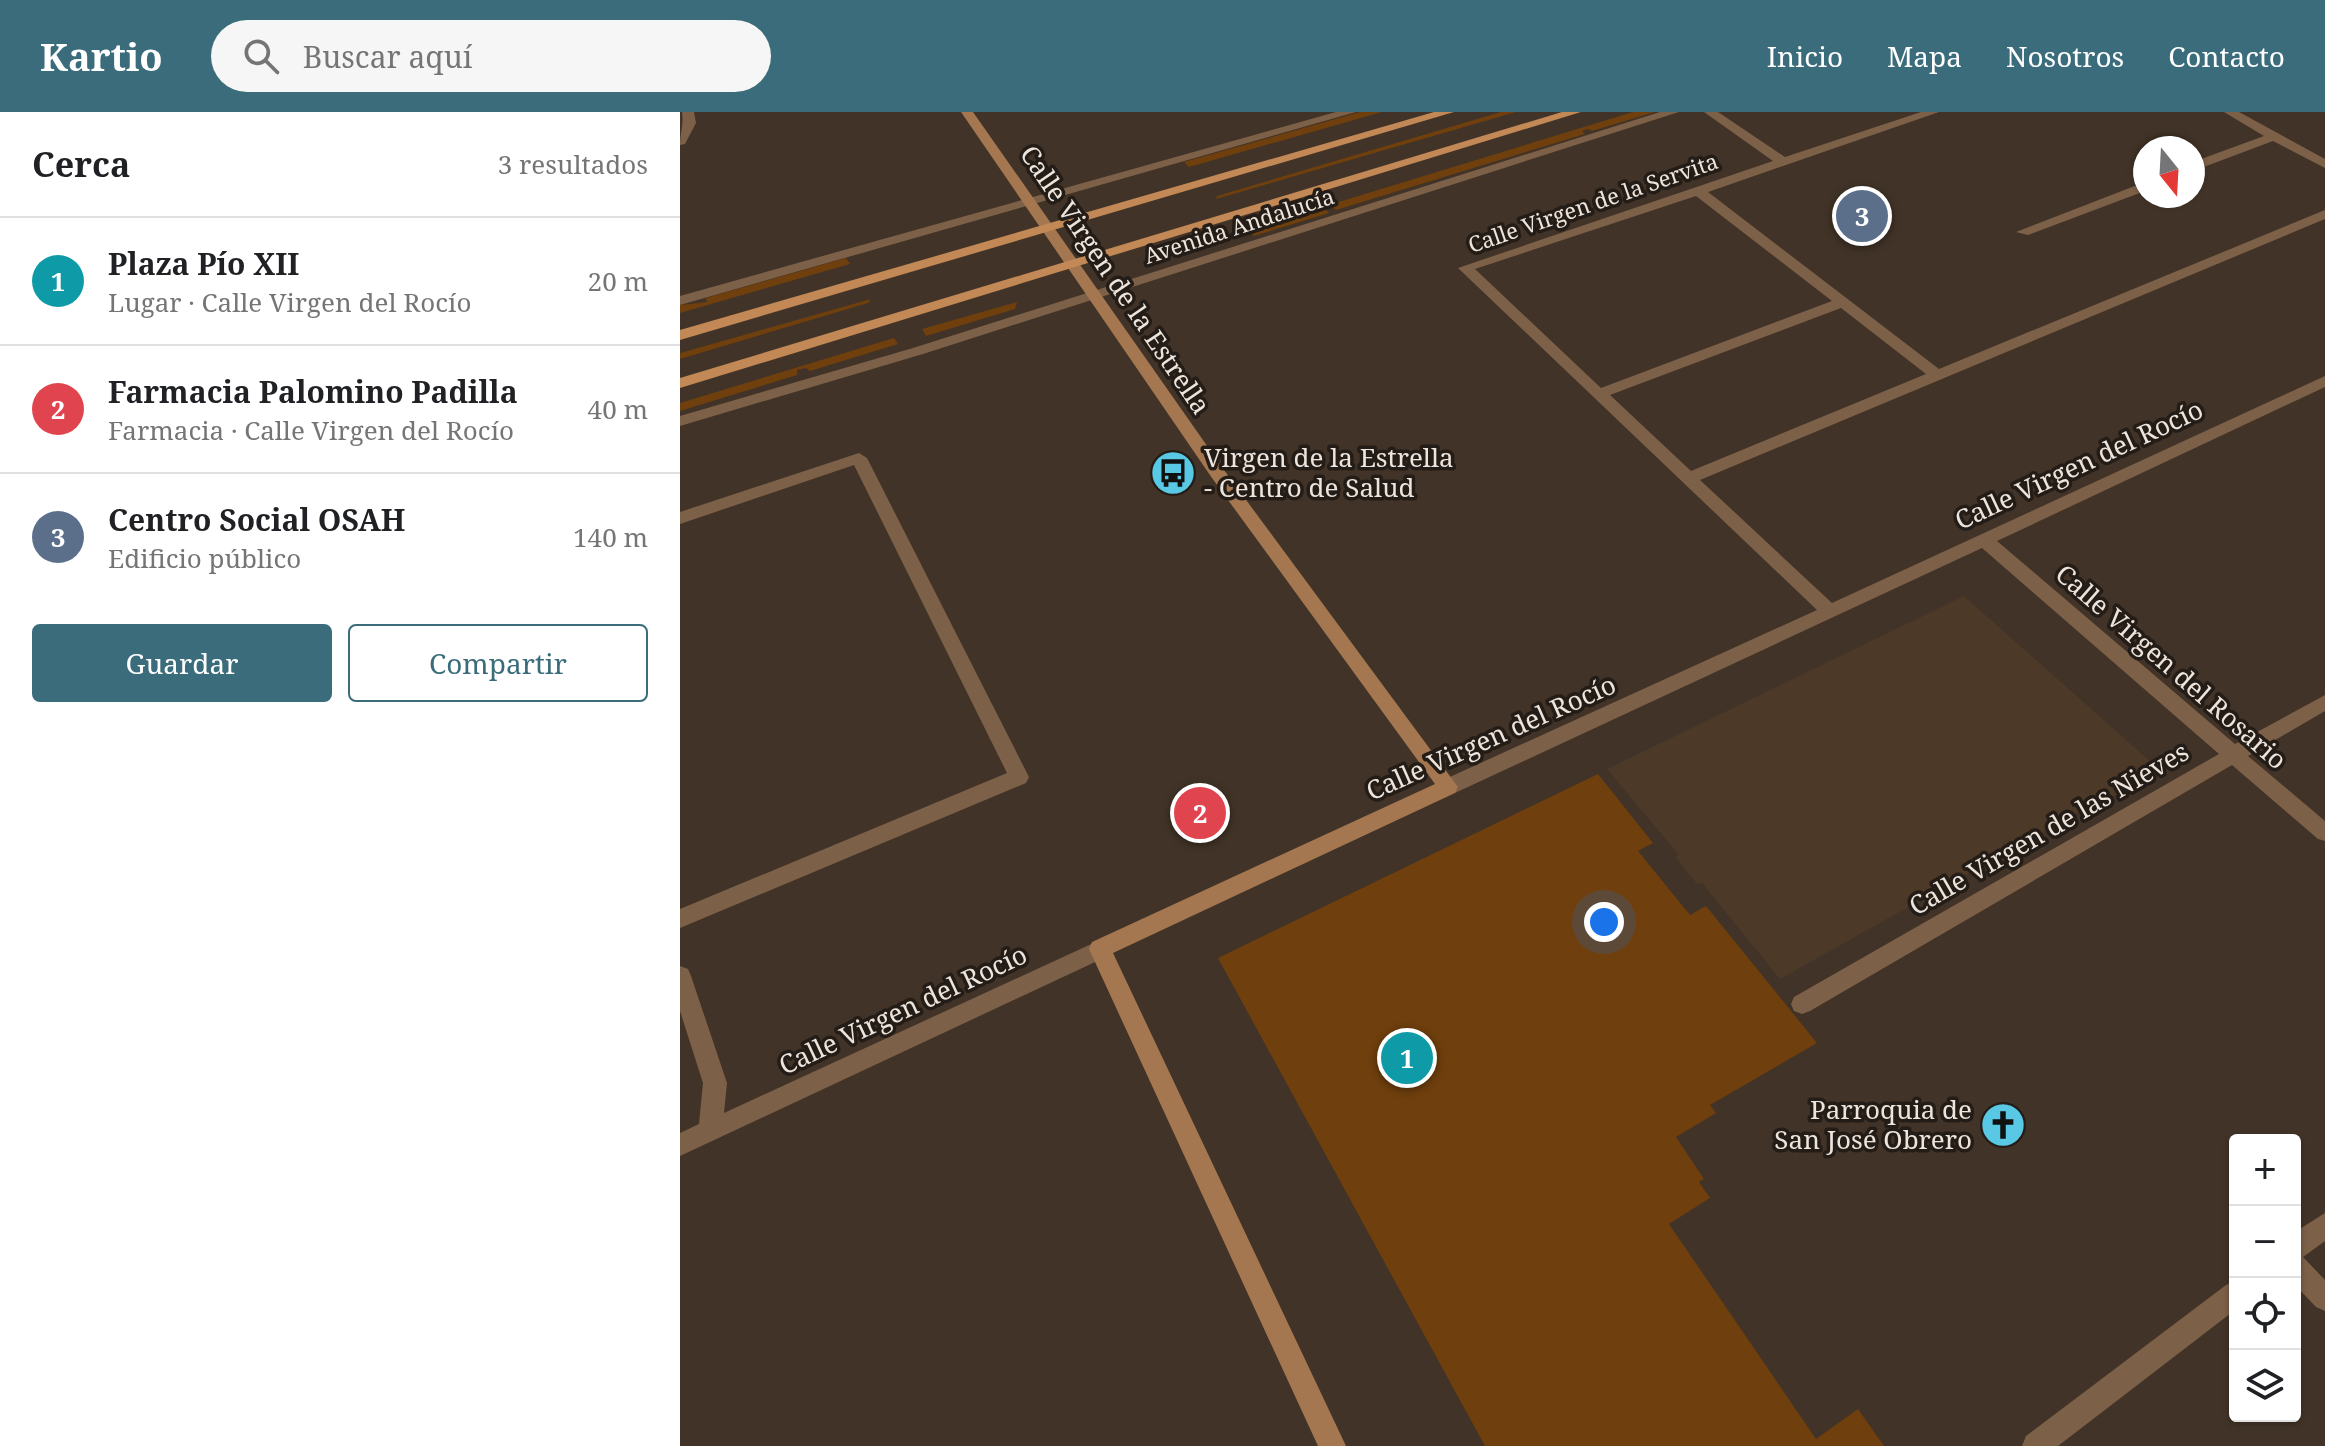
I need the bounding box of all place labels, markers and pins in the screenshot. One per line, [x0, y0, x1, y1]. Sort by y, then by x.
pin: 3 [1836, 186, 1888, 246]
place label: Virgen de la Estrella - Centro de Salud [1204, 439, 1454, 505]
bus stop icon: Virgen de la Estrella - Centro de Salud [1149, 449, 1197, 497]
pin: 2 [1174, 783, 1226, 843]
pin: 1 [1381, 1028, 1433, 1088]
place label: Parroquia de San José Obrero [1774, 1091, 1972, 1157]
church icon: Parroquia de San José Obrero [1979, 1101, 2027, 1149]

